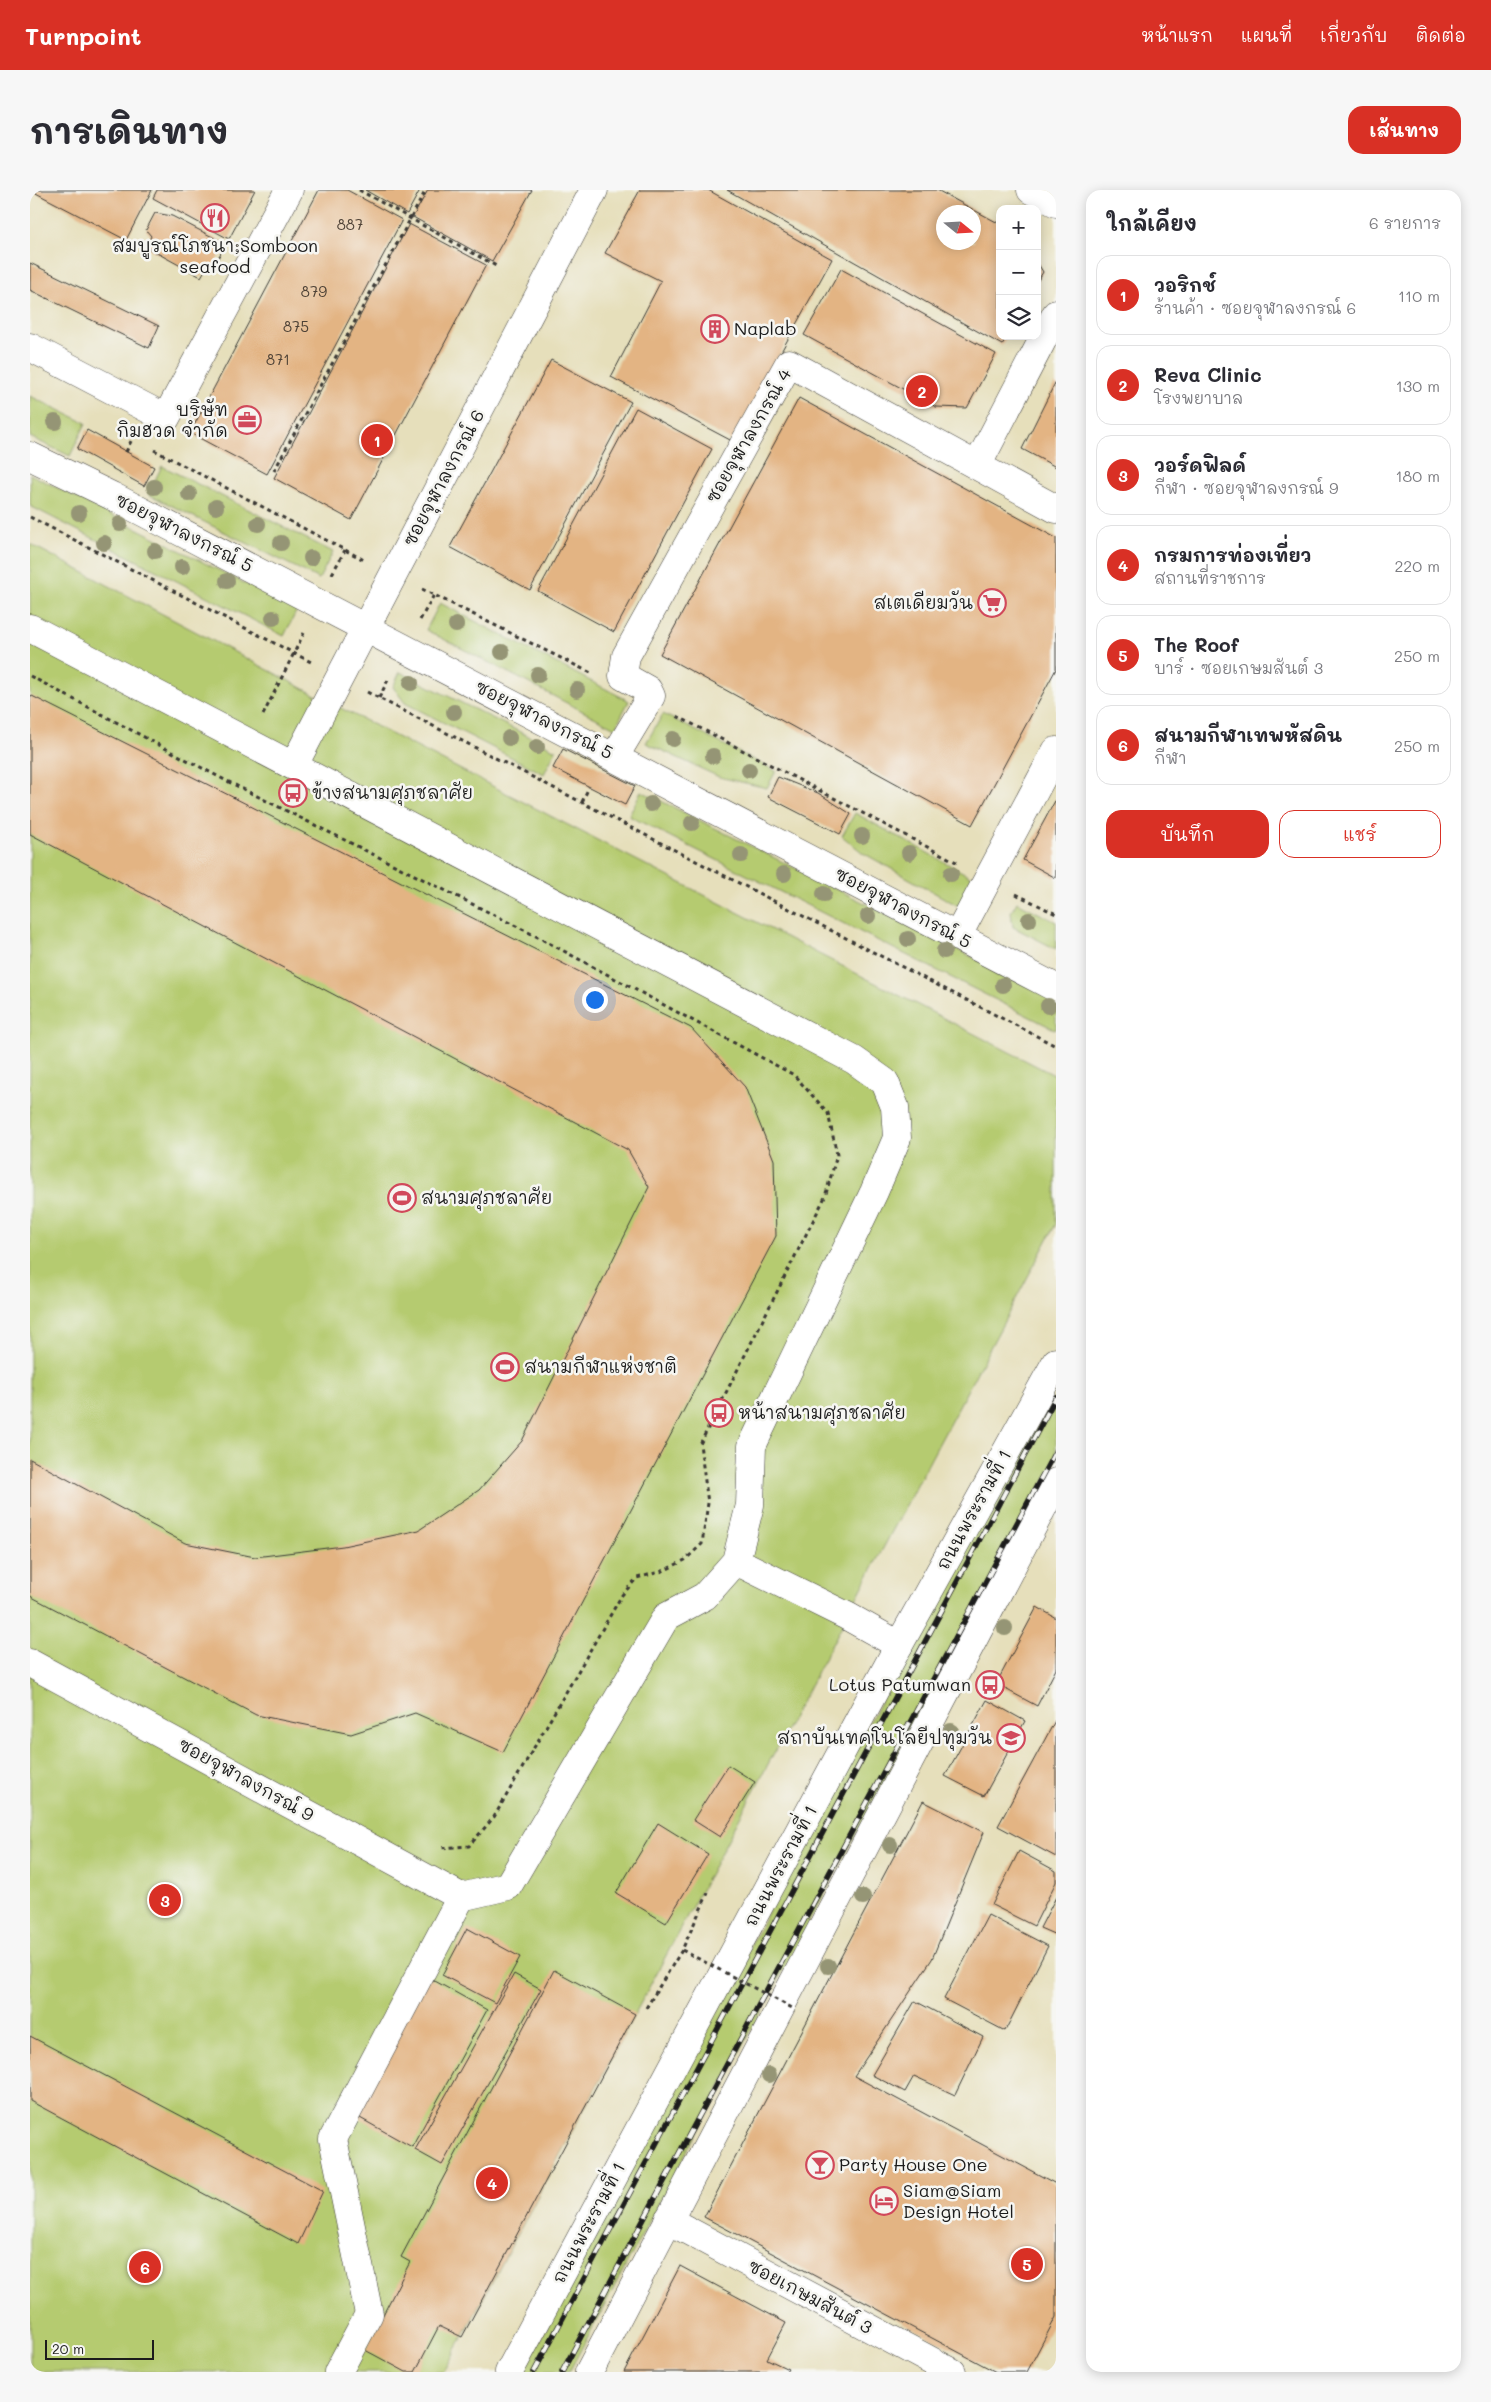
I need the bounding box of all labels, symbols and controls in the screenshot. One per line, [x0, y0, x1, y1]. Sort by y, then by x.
text: Turnpoint [25, 20, 141, 51]
text: หน้าแรก [1141, 23, 1213, 47]
text: แผนที่ [1241, 23, 1292, 47]
text: เกี่ยวกับ [1320, 23, 1387, 47]
text: ติดต่อ [1415, 23, 1466, 47]
button: เส้นทาง [1348, 106, 1461, 154]
text: การเดินทาง [30, 107, 228, 153]
restaurant icon: สมบูรณ์โภชนา;Somboon seafood [200, 203, 230, 233]
north arrow [936, 205, 981, 250]
map controls [996, 205, 1041, 340]
button: + [996, 205, 1041, 250]
text: ใกล้เคียง [1106, 209, 1197, 236]
text: 6 รายการ [1369, 212, 1441, 233]
house number: 887 [337, 214, 363, 234]
place label: สมบูรณ์โภชนา;Somboon seafood [112, 233, 318, 278]
button: − [996, 250, 1041, 295]
text: วอริกช์ [1154, 272, 1216, 297]
house number: 879 [301, 281, 327, 301]
text: 1 [1119, 285, 1127, 306]
text: 110 m [1398, 285, 1440, 306]
button: layers [996, 295, 1041, 340]
text: ร้านค้า · ซอยจุฬาลงกรณ์ 6 [1154, 297, 1356, 318]
building icon: Naplab [700, 314, 730, 344]
house number: 875 [283, 316, 309, 336]
place label: Naplab [734, 316, 797, 340]
house number: 871 [266, 349, 290, 369]
text: Reva Clinic [1154, 362, 1262, 387]
street label: ซอยจุฬาลงกรณ์ 4 [700, 364, 798, 508]
pin: 2 [906, 372, 938, 410]
text: 2 [1119, 375, 1127, 396]
text: 130 m [1396, 375, 1440, 396]
text: โรงพยาบาล [1154, 387, 1243, 408]
place label: บริษัท กิมฮวด จำกัด [116, 397, 228, 442]
office icon: บริษัท กิมฮวด จำกัด [232, 405, 262, 435]
street label: ซอยจุฬาลงกรณ์ 6 [397, 405, 491, 551]
pin: 1 [361, 421, 393, 459]
text: วอร์ดฟิลด์ [1154, 452, 1246, 477]
text: 3 [1118, 465, 1128, 486]
text: 180 m [1395, 465, 1440, 486]
text: กีฬา · ซอยจุฬาลงกรณ์ 9 [1154, 477, 1338, 498]
street label: ซอยจุฬาลงกรณ์ 5 [111, 487, 257, 579]
text: กรมการท่องเที่ยว [1154, 542, 1311, 567]
text: 4 [1118, 555, 1128, 576]
text: 220 m [1394, 555, 1440, 576]
text: สถานที่ราชการ [1154, 567, 1266, 588]
supermarket icon: สเตเดียมวัน [977, 588, 1007, 618]
place label: สเตเดียมวัน [874, 590, 973, 614]
text: The Roof [1154, 632, 1239, 657]
text: 5 [1118, 645, 1128, 666]
text: 250 m [1394, 645, 1440, 666]
text: บาร์ · ซอยเกษมสันต์ 3 [1154, 657, 1323, 678]
street label: ซอยจุฬาลงกรณ์ 5 [471, 674, 617, 766]
text: สนามกีฬาเทพหัสดิน [1154, 722, 1342, 747]
text: 6 [1118, 735, 1128, 756]
text: 250 m [1394, 735, 1440, 756]
text: กีฬา [1154, 747, 1186, 768]
bus stop icon: ข้างสนามศุภชลาศัย [278, 778, 308, 808]
place label: ข้างสนามศุภชลาศัย [312, 780, 473, 806]
button: บันทึก [1106, 810, 1269, 858]
button: แชร์ [1279, 810, 1441, 858]
street label: ซอยจุฬาลงกรณ์ 5 [830, 861, 976, 955]
your location [582, 987, 608, 1013]
sports icon: สนามศุภชลาศัย [387, 1183, 417, 1213]
place label: สนามศุภชลาศัย [421, 1185, 552, 1211]
sports icon: สนามกีฬาแห่งชาติ [490, 1352, 520, 1382]
place label: สนามกีฬาแห่งชาติ [524, 1354, 677, 1378]
bus stop icon: หน้าสนามศุภชลาศัย [704, 1398, 734, 1428]
place label: หน้าสนามศุภชลาศัย [738, 1400, 906, 1426]
street label: ถนนพระรามที่ 1 [926, 1443, 1016, 1574]
bus stop icon: Lotus Patumwan [975, 1670, 1005, 1700]
place label: Lotus Patumwan [829, 1672, 971, 1696]
school or university icon: สถาบันเทคโนโลยีปทุมวัน [996, 1723, 1026, 1753]
place label: สถาบันเทคโนโลยีปทุมวัน [777, 1725, 992, 1751]
street label: ซอยจุฬาลงกรณ์ 9 [173, 1732, 319, 1828]
street label: ถนนพระรามที่ 1 [734, 1799, 822, 1930]
pin: 3 [149, 1881, 181, 1919]
bar icon: Party House One [805, 2150, 835, 2180]
place label: Party House One [839, 2152, 988, 2176]
street label: ถนนพระรามที่ 1 [542, 2156, 630, 2287]
pin: 4 [476, 2164, 508, 2202]
place label: Siam@Siam Design Hotel [903, 2178, 1014, 2223]
hotel icon: Siam@Siam Design Hotel [869, 2186, 899, 2216]
pin: 5 [1011, 2245, 1043, 2283]
pin: 6 [129, 2248, 161, 2286]
street label: ซอยเกษมสันต์ 3 [744, 2253, 877, 2339]
scale bar [45, 2337, 154, 2360]
text: 20 m [52, 2339, 84, 2358]

